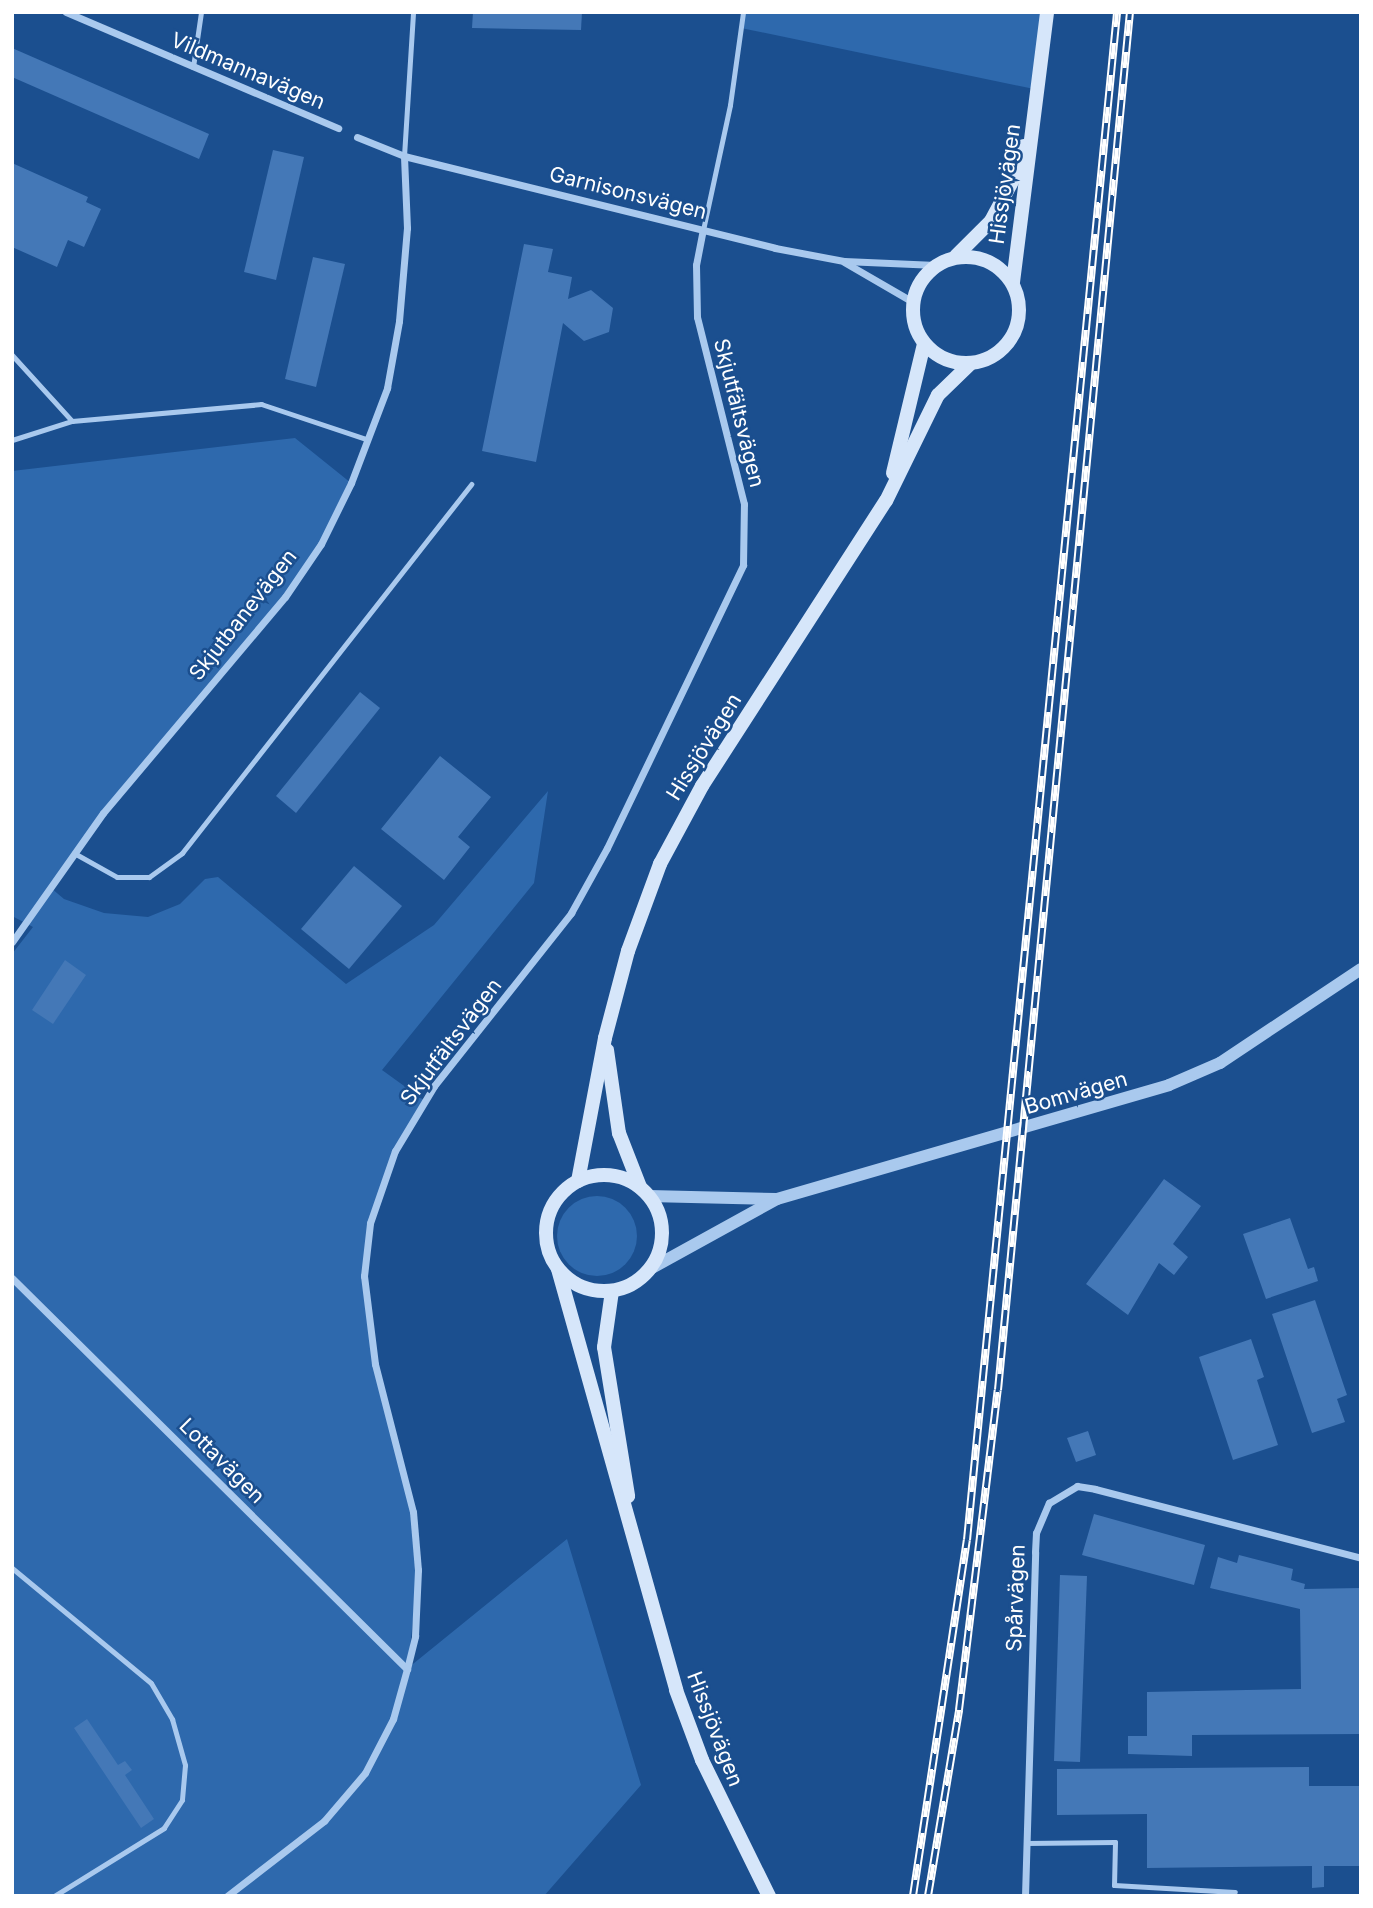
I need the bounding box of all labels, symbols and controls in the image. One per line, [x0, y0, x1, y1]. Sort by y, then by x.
street label: Vildmannavägen [167, 27, 329, 115]
street label: Hissjövägen [984, 122, 1026, 246]
street label: Garnisonsvägen [547, 161, 709, 225]
street label: Skjutfältsvägen [708, 336, 770, 490]
street label: Skjutbanevägen [184, 544, 302, 686]
street label: Hissjövägen [661, 689, 747, 805]
street label: Skjutfältsvägen [395, 974, 507, 1110]
street label: Bomvägen [1022, 1066, 1130, 1120]
street label: Lottavägen [174, 1413, 270, 1509]
street label: Spårvägen [1002, 1544, 1030, 1652]
street label: Hissjövägen [682, 1668, 748, 1790]

